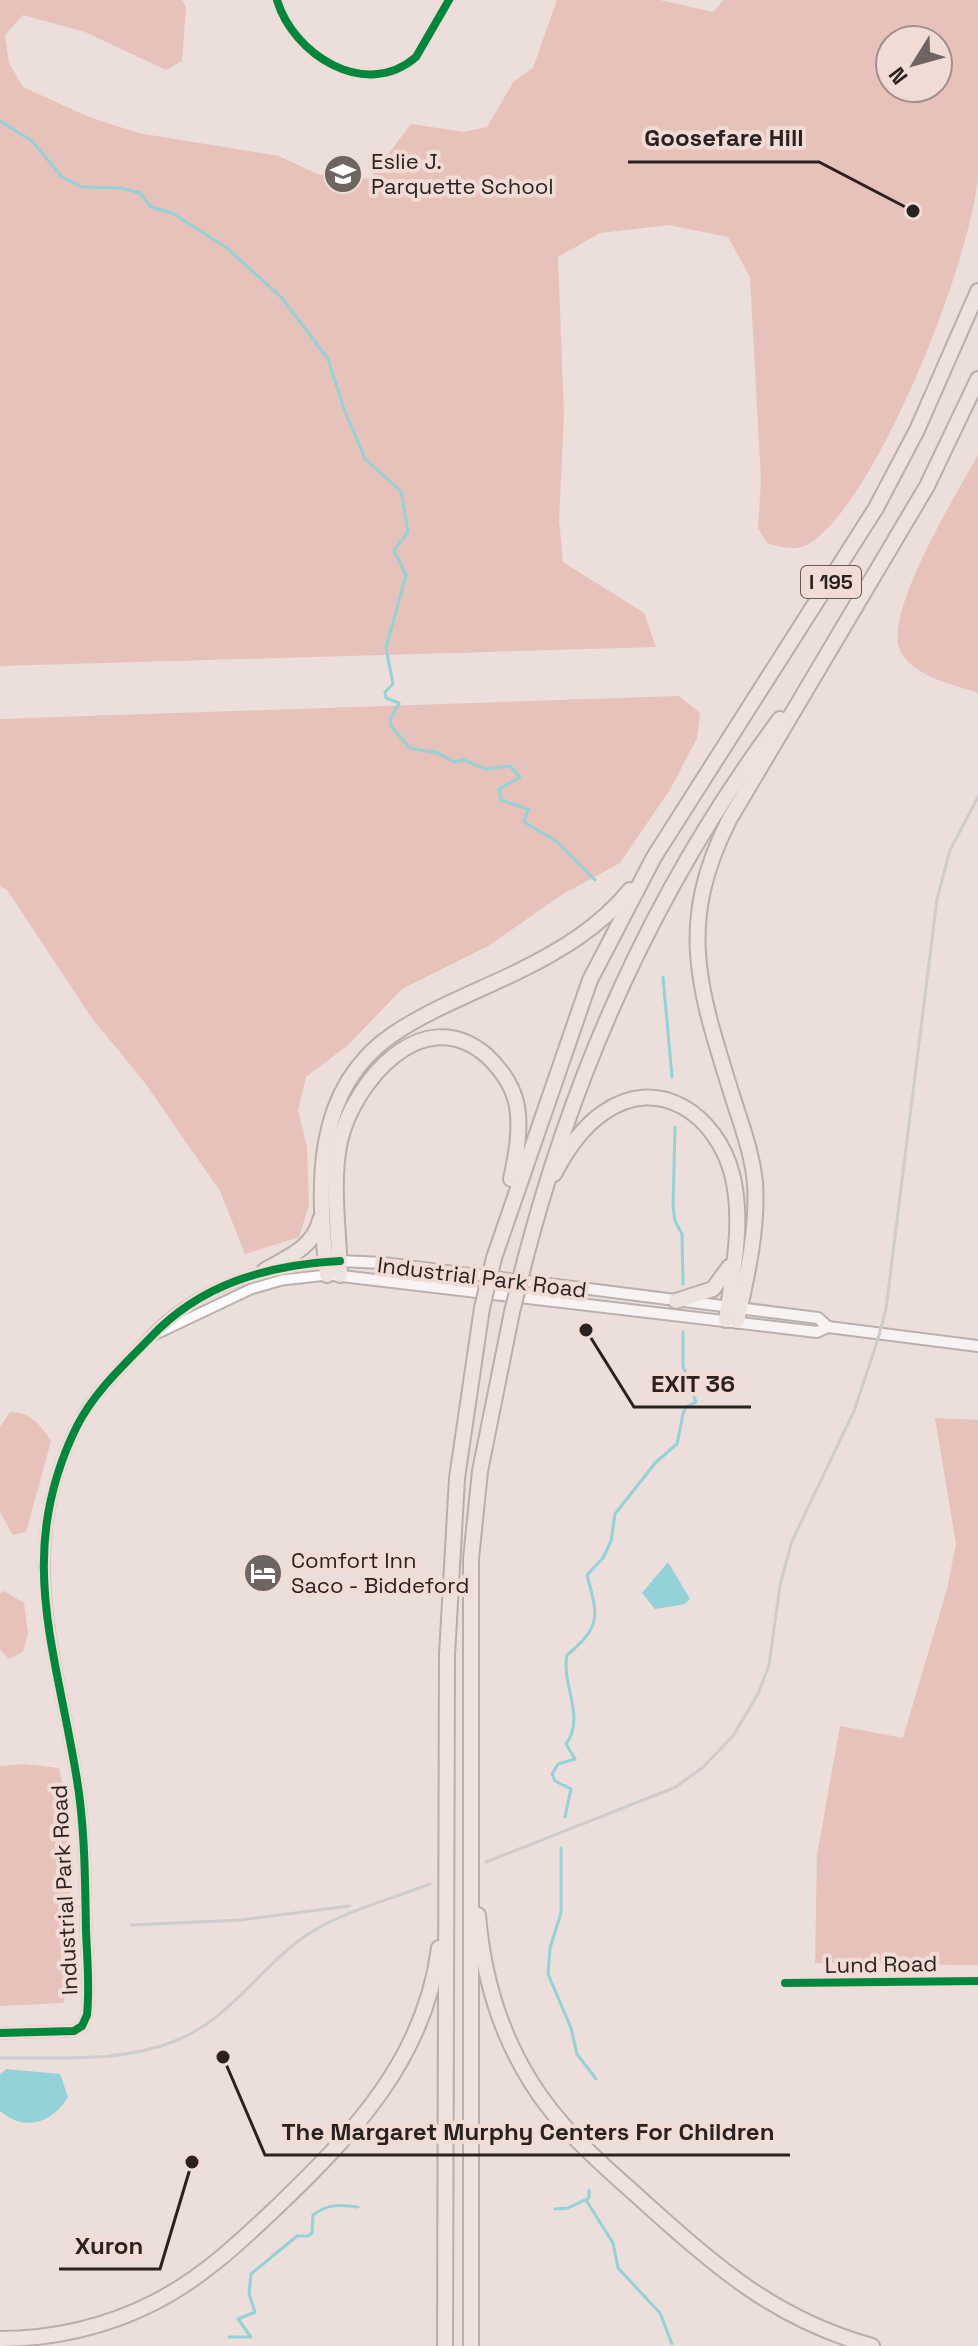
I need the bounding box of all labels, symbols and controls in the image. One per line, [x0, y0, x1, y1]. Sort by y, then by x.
north arrow [874, 24, 954, 104]
text: N [882, 62, 914, 90]
callout: Goosefare Hill [628, 114, 819, 162]
text: Goosefare Hill [644, 122, 804, 153]
place label: Eslie J. Parquette School [371, 147, 554, 200]
school or university icon: Eslie J. Parquette School [322, 153, 364, 195]
road number: I 195 [801, 566, 861, 598]
street label: Industrial Park Road [376, 1250, 588, 1304]
callout: EXIT 36 [634, 1359, 751, 1407]
text: EXIT 36 [651, 1368, 735, 1399]
place label: Comfort Inn Saco - Biddeford [291, 1546, 469, 1599]
hotel icon: Comfort Inn Saco - Biddeford [242, 1552, 284, 1594]
street label: Industrial Park Road [45, 1784, 83, 1996]
street label: Lund Road [824, 1949, 938, 1979]
callout: The Margaret Murphy Centers For Children [265, 2107, 790, 2155]
text: The Margaret Murphy Centers For Children [282, 2116, 774, 2147]
callout: Xuron [59, 2221, 160, 2269]
text: Xuron [75, 2230, 143, 2261]

